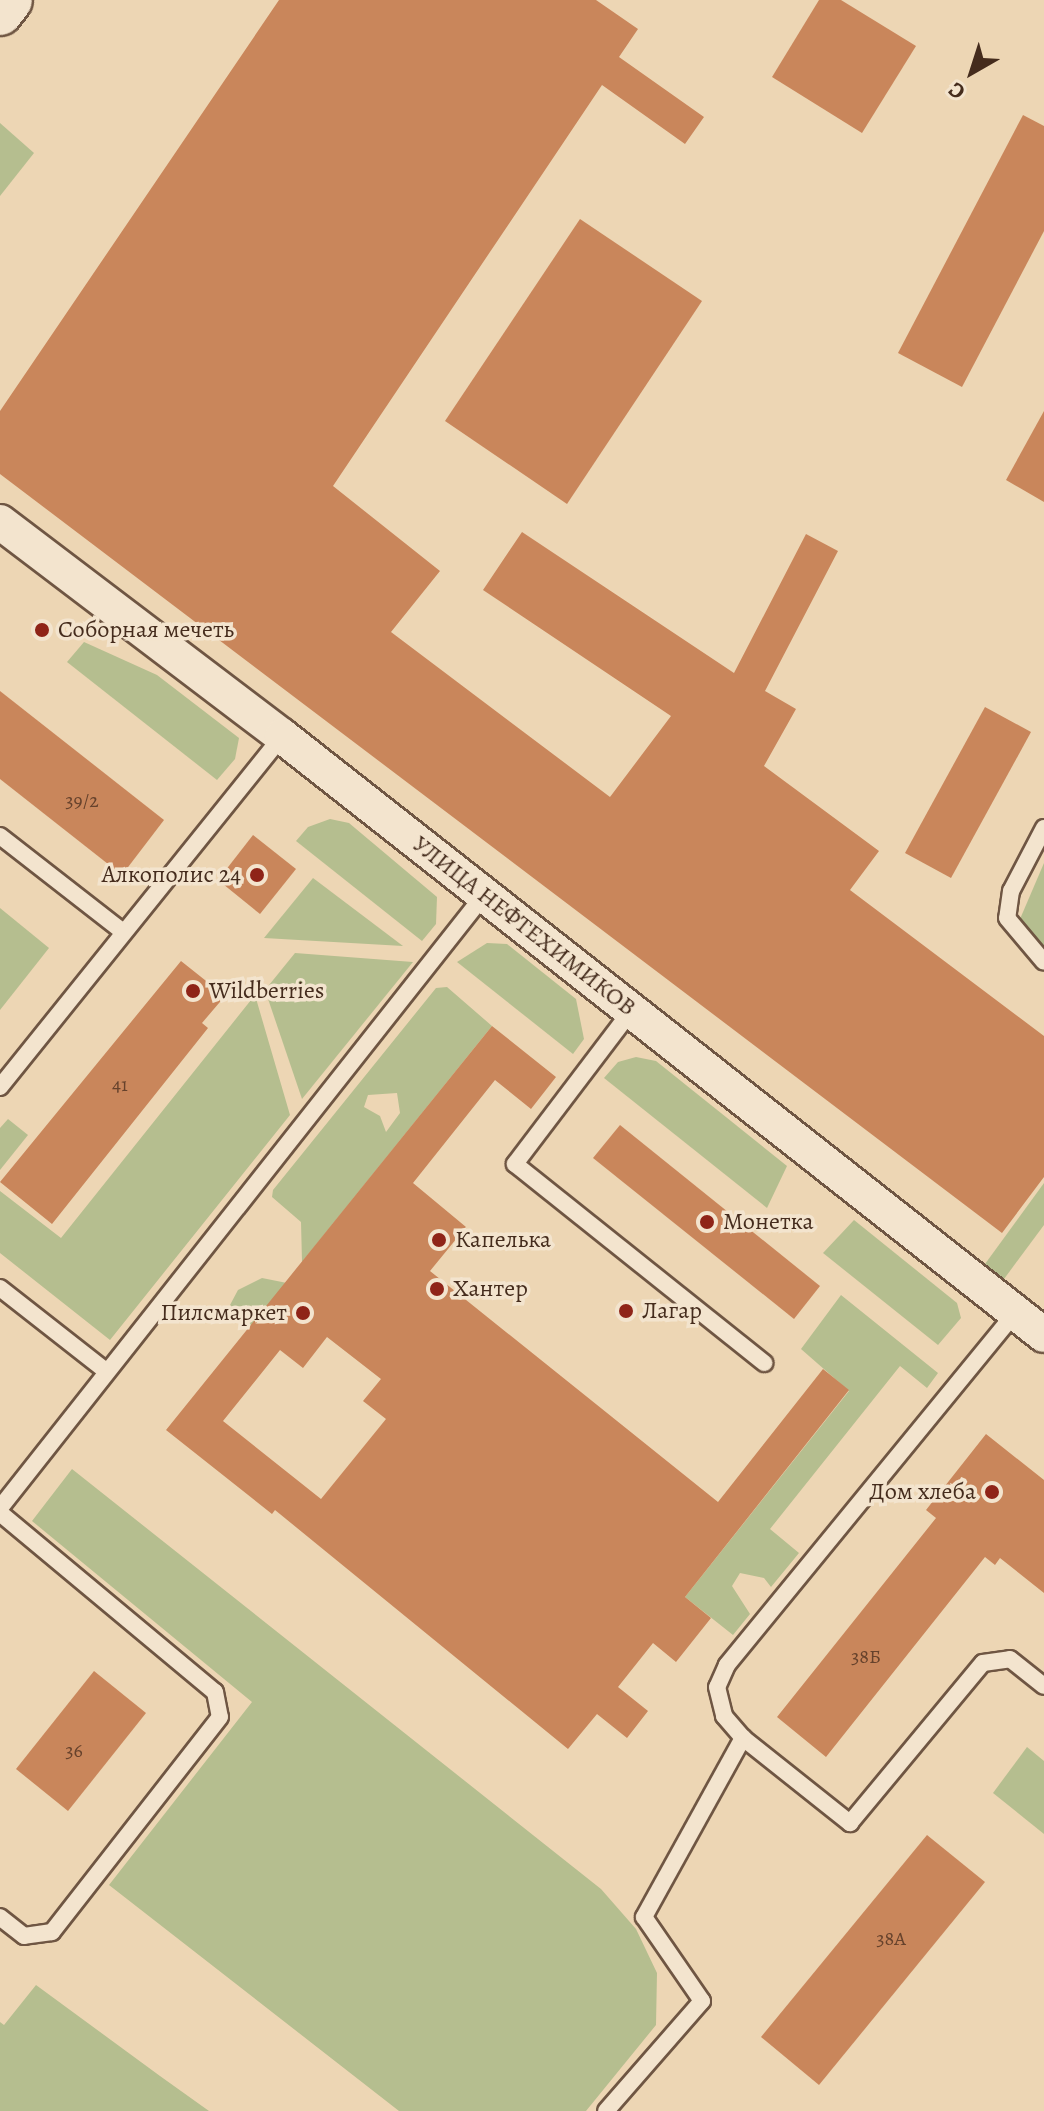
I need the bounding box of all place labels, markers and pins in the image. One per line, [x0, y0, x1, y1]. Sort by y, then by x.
place label: Соборная мечеть [58, 616, 234, 644]
marker: Соборная мечеть [33, 621, 51, 639]
place label: Алкополис 24 [102, 861, 241, 889]
marker: Алкополис 24 [248, 866, 266, 884]
place label: Wildberries [209, 977, 324, 1005]
marker: Wildberries [184, 982, 202, 1000]
place label: Монетка [723, 1208, 814, 1236]
marker: Монетка [698, 1213, 716, 1231]
place label: Капелька [455, 1226, 551, 1254]
marker: Капелька [430, 1231, 448, 1249]
place label: Хантер [453, 1275, 528, 1303]
marker: Хантер [428, 1280, 446, 1298]
place label: Лагар [642, 1297, 702, 1325]
place label: Пилсмаркет [160, 1299, 287, 1327]
marker: Лагар [617, 1302, 635, 1320]
marker: Пилсмаркет [294, 1304, 312, 1322]
place label: Дом хлеба [869, 1478, 976, 1506]
marker: Дом хлеба [983, 1483, 1001, 1501]

